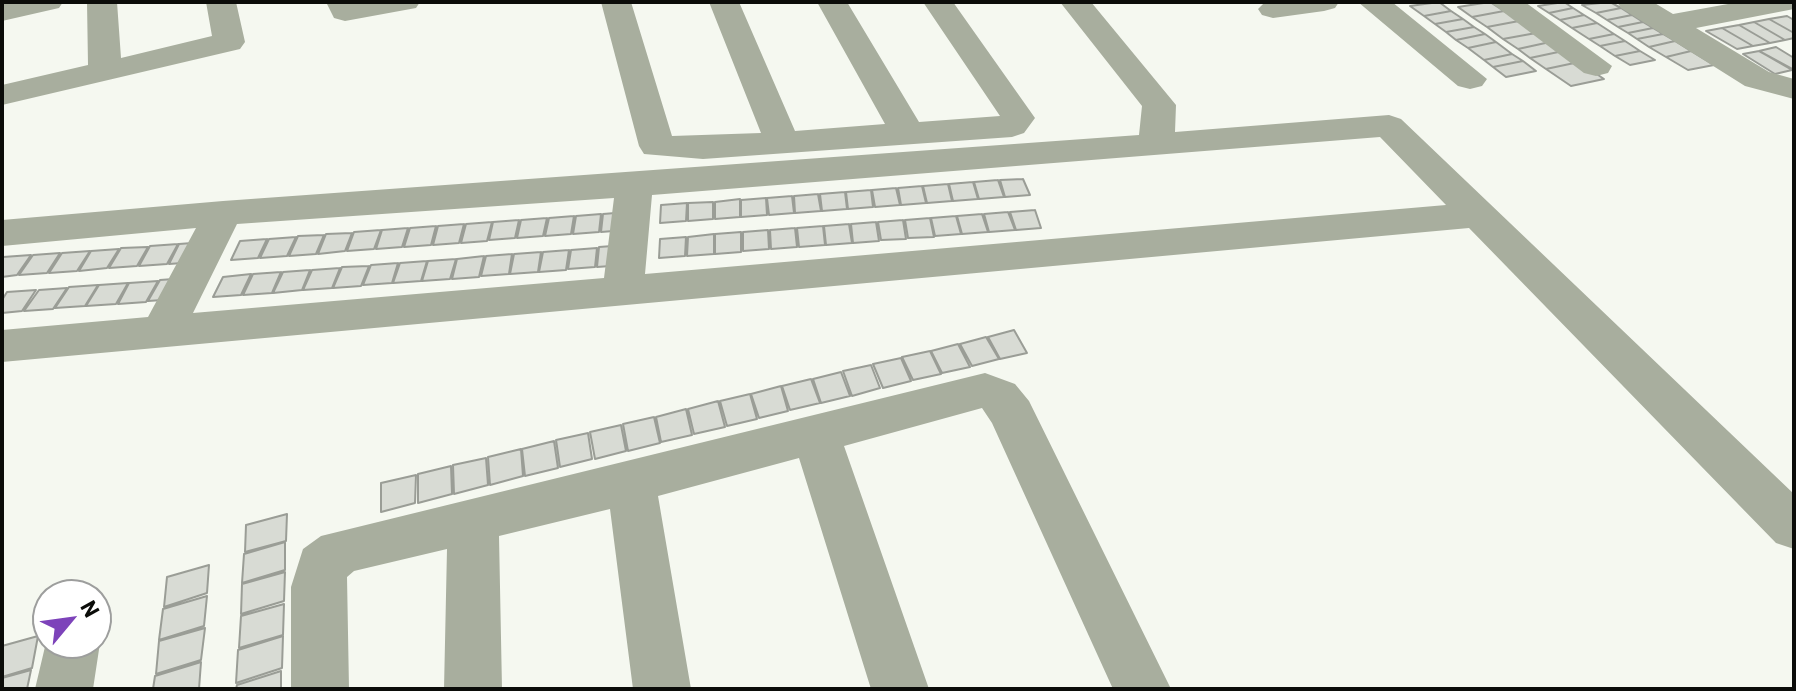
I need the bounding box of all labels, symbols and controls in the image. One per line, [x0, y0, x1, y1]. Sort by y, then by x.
north arrow [32, 579, 112, 659]
text: N [76, 596, 106, 621]

